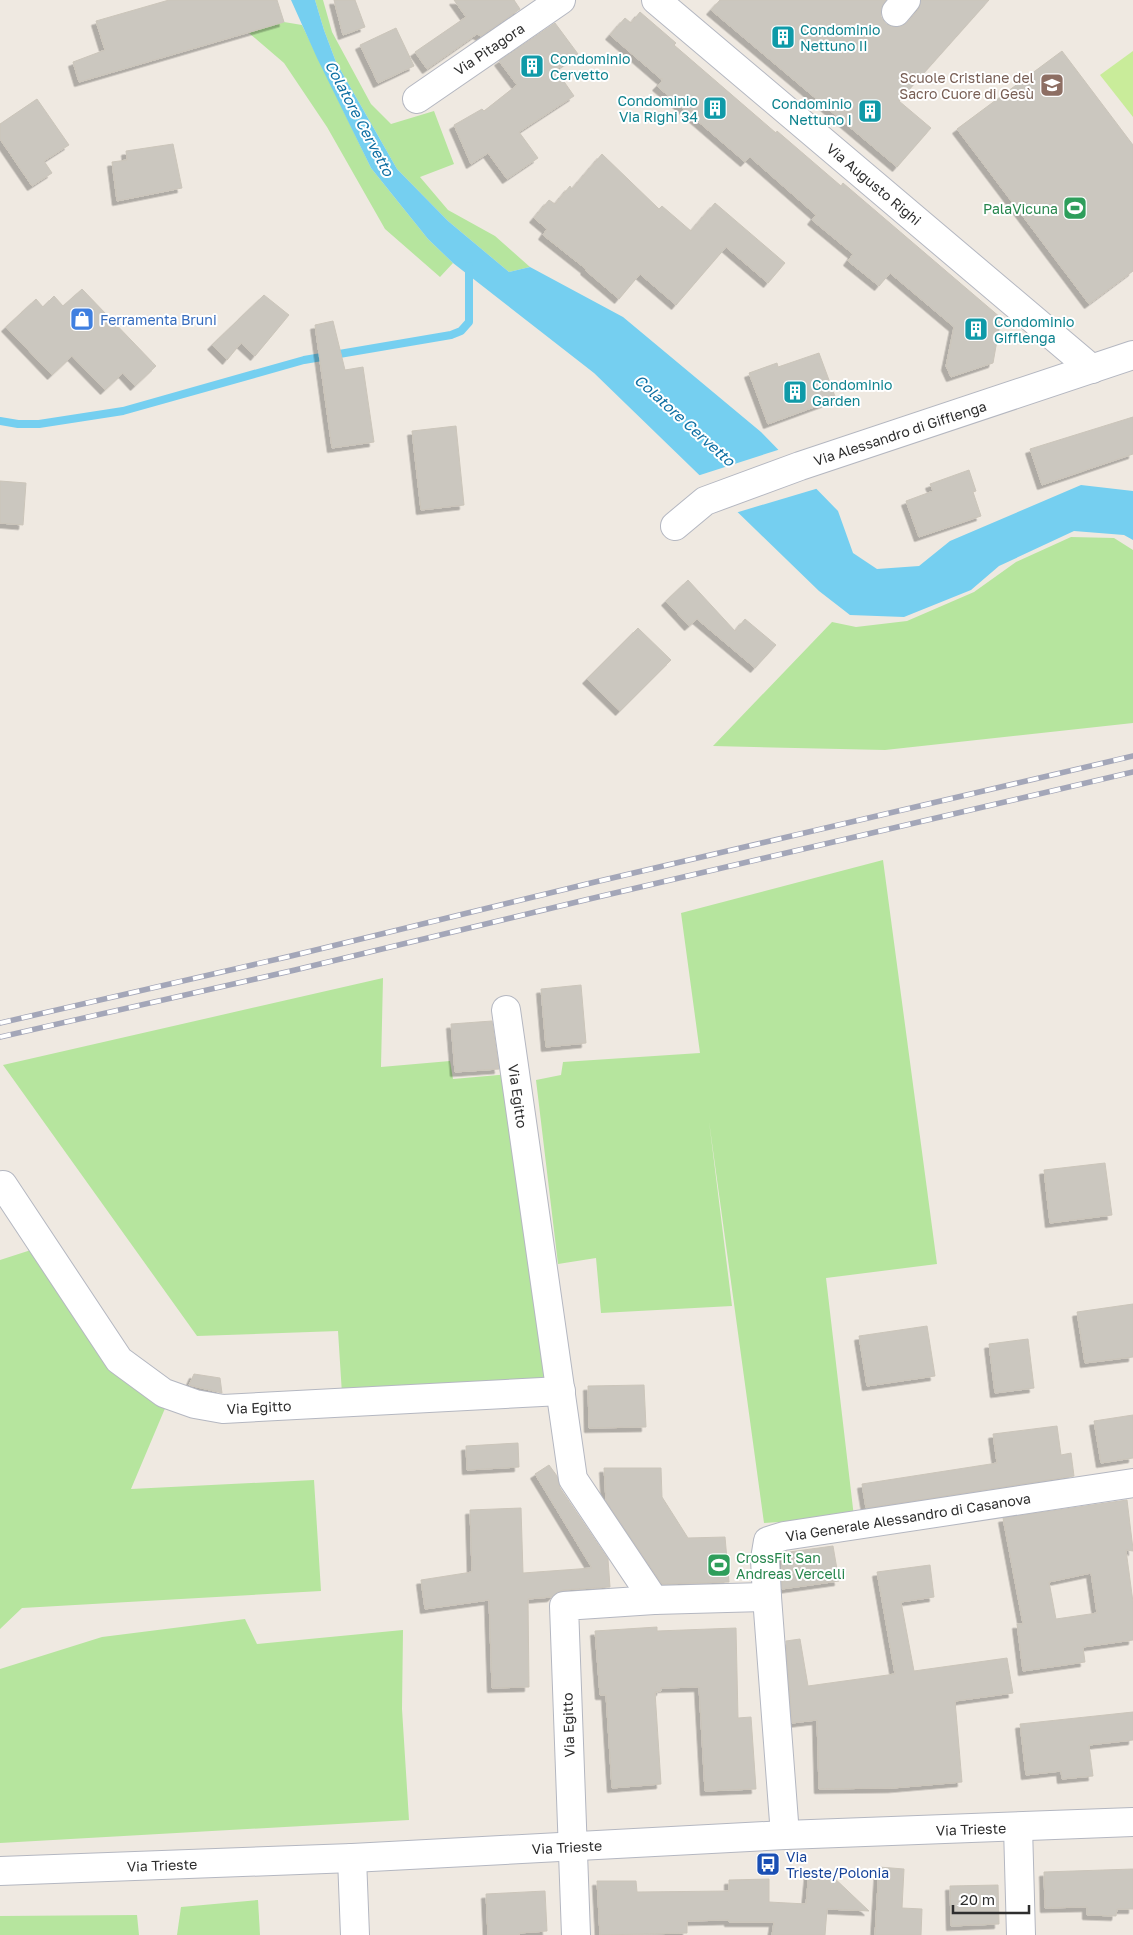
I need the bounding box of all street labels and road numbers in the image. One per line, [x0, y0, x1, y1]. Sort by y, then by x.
street label: Via Pitagora [451, 19, 527, 79]
street label: Via Augusto Righi [823, 139, 925, 229]
street label: Via Alessandro di Gifflenga [811, 397, 989, 469]
street label: Via Egitto [505, 1063, 531, 1129]
street label: Via Egitto [226, 1397, 292, 1417]
street label: Via Generale Alessandro di Casanova [784, 1489, 1032, 1545]
street label: Via Egitto [558, 1692, 578, 1758]
street label: Via Trieste [936, 1819, 1006, 1839]
street label: Via Trieste [531, 1837, 603, 1857]
street label: Via Trieste [127, 1855, 197, 1875]

